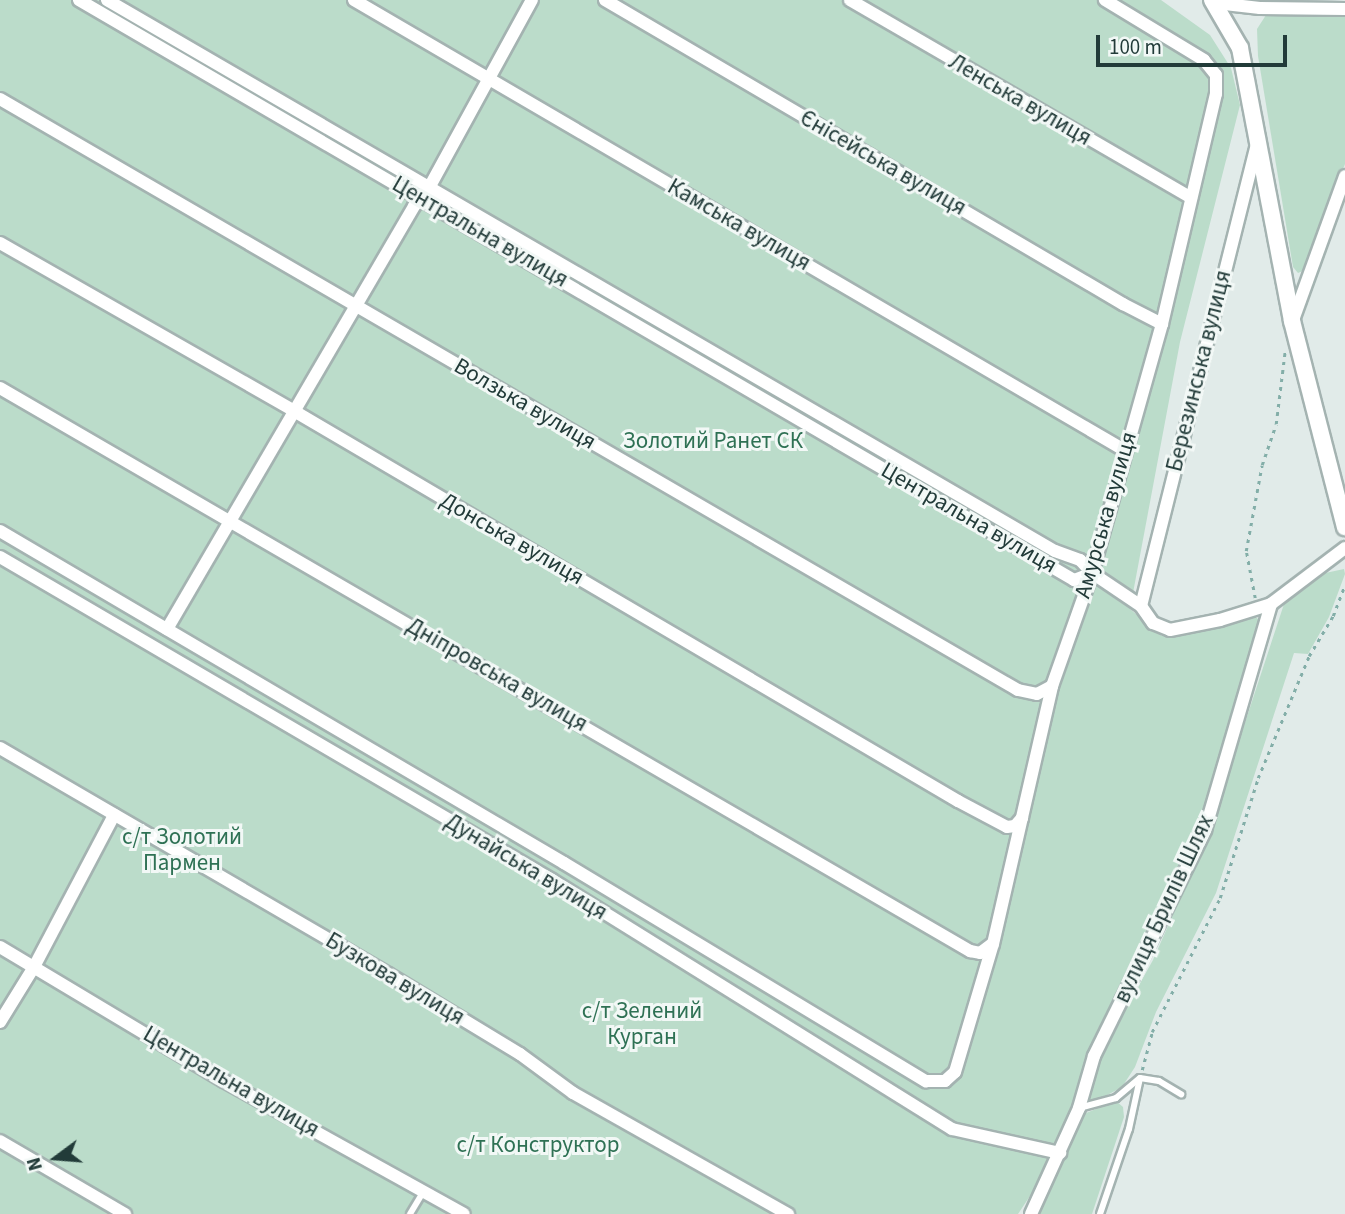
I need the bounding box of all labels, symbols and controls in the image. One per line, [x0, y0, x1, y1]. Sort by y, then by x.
scale bar [1100, 21, 1291, 65]
text: 100 m [1109, 32, 1162, 62]
street label: Ленська вулиця [944, 48, 1096, 152]
street label: Єнісейська вулиця [795, 104, 971, 222]
street label: Центральна вулиця [387, 170, 573, 294]
street label: Камська вулиця [663, 173, 815, 277]
street label: Березинська вулиця [1161, 267, 1237, 475]
street label: Волзька вулиця [449, 352, 601, 456]
park label: Золотий Ранет СК [623, 427, 803, 455]
street label: Амурська вулиця [1069, 429, 1143, 601]
street label: Центральна вулиця [876, 456, 1062, 580]
street label: Донська вулиця [435, 487, 589, 591]
street label: Дніпровська вулиця [402, 612, 592, 738]
street label: Дунайська вулиця [440, 808, 612, 926]
street label: вулиця Брилів Шлях [1108, 811, 1220, 1007]
park label: с/т Золотий Пармен [122, 823, 242, 877]
street label: Бузкова вулиця [320, 927, 470, 1031]
park label: с/т Зелений Курган [582, 997, 702, 1051]
street label: Центральна вулиця [138, 1020, 324, 1144]
north arrow [21, 1123, 91, 1193]
park label: с/т Конструктор [456, 1131, 620, 1159]
text: N [21, 1154, 50, 1174]

